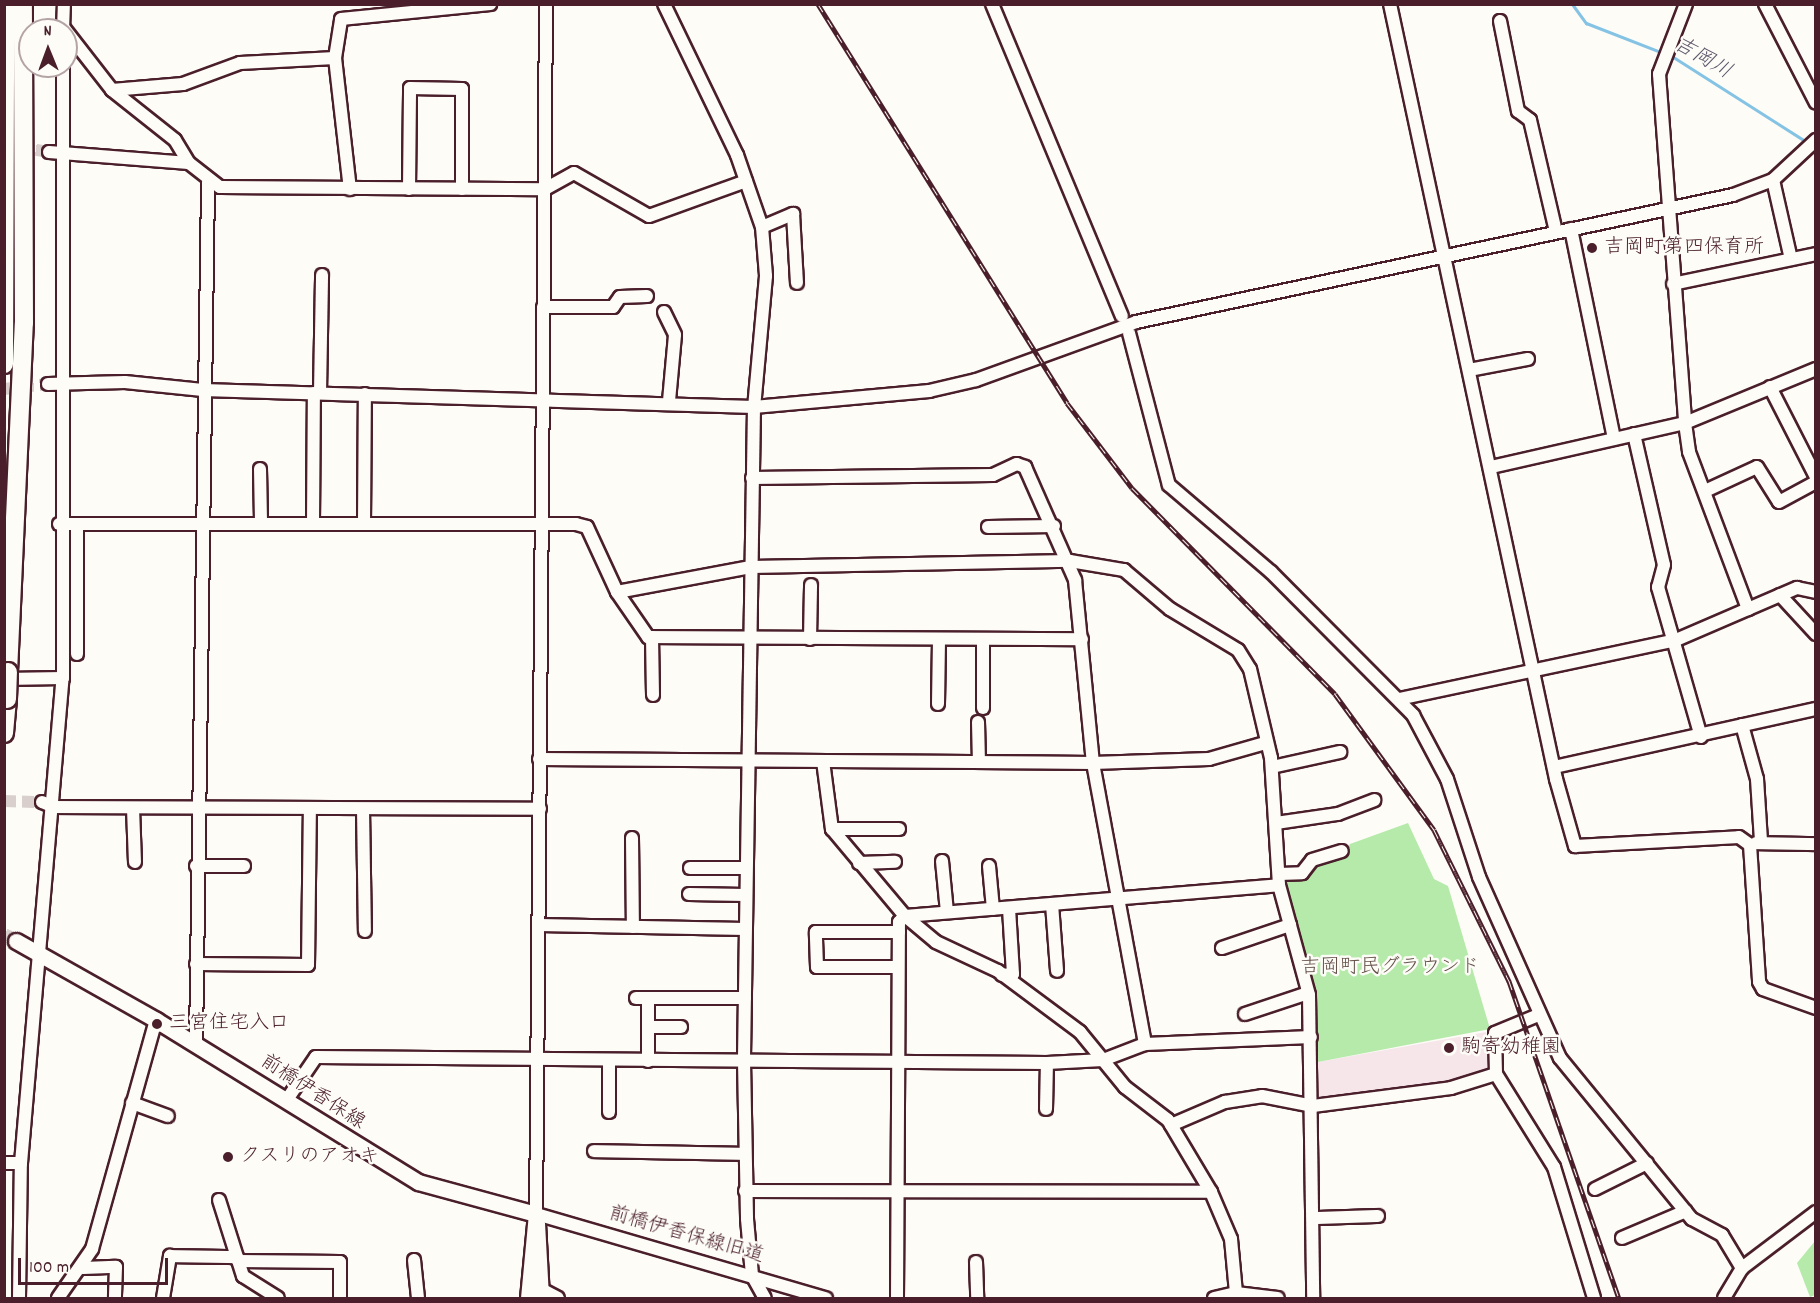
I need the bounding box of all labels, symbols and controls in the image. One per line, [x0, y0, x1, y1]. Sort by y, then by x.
north arrow [18, 18, 78, 78]
text: N [44, 20, 52, 43]
water label: 吉岡川 [1668, 32, 1736, 86]
place label: 吉岡町第四保育所 [1604, 236, 1764, 260]
marker: 吉岡町第四保育所 [1585, 241, 1599, 255]
park label: 吉岡町民グラウンド [1300, 956, 1480, 980]
place label: 三宮住宅入口 [169, 1012, 289, 1036]
marker: 三宮住宅入口 [150, 1017, 164, 1031]
place label: 駒寄幼稚園 [1461, 1036, 1561, 1060]
marker: 駒寄幼稚園 [1442, 1041, 1456, 1055]
street label: 前橋伊香保線 [255, 1050, 369, 1136]
place label: クスリのアオキ [240, 1145, 380, 1169]
marker: クスリのアオキ [221, 1150, 235, 1164]
street label: 前橋伊香保線旧道 [606, 1202, 766, 1270]
scale bar [21, 1246, 171, 1284]
text: 100 m [29, 1256, 69, 1281]

